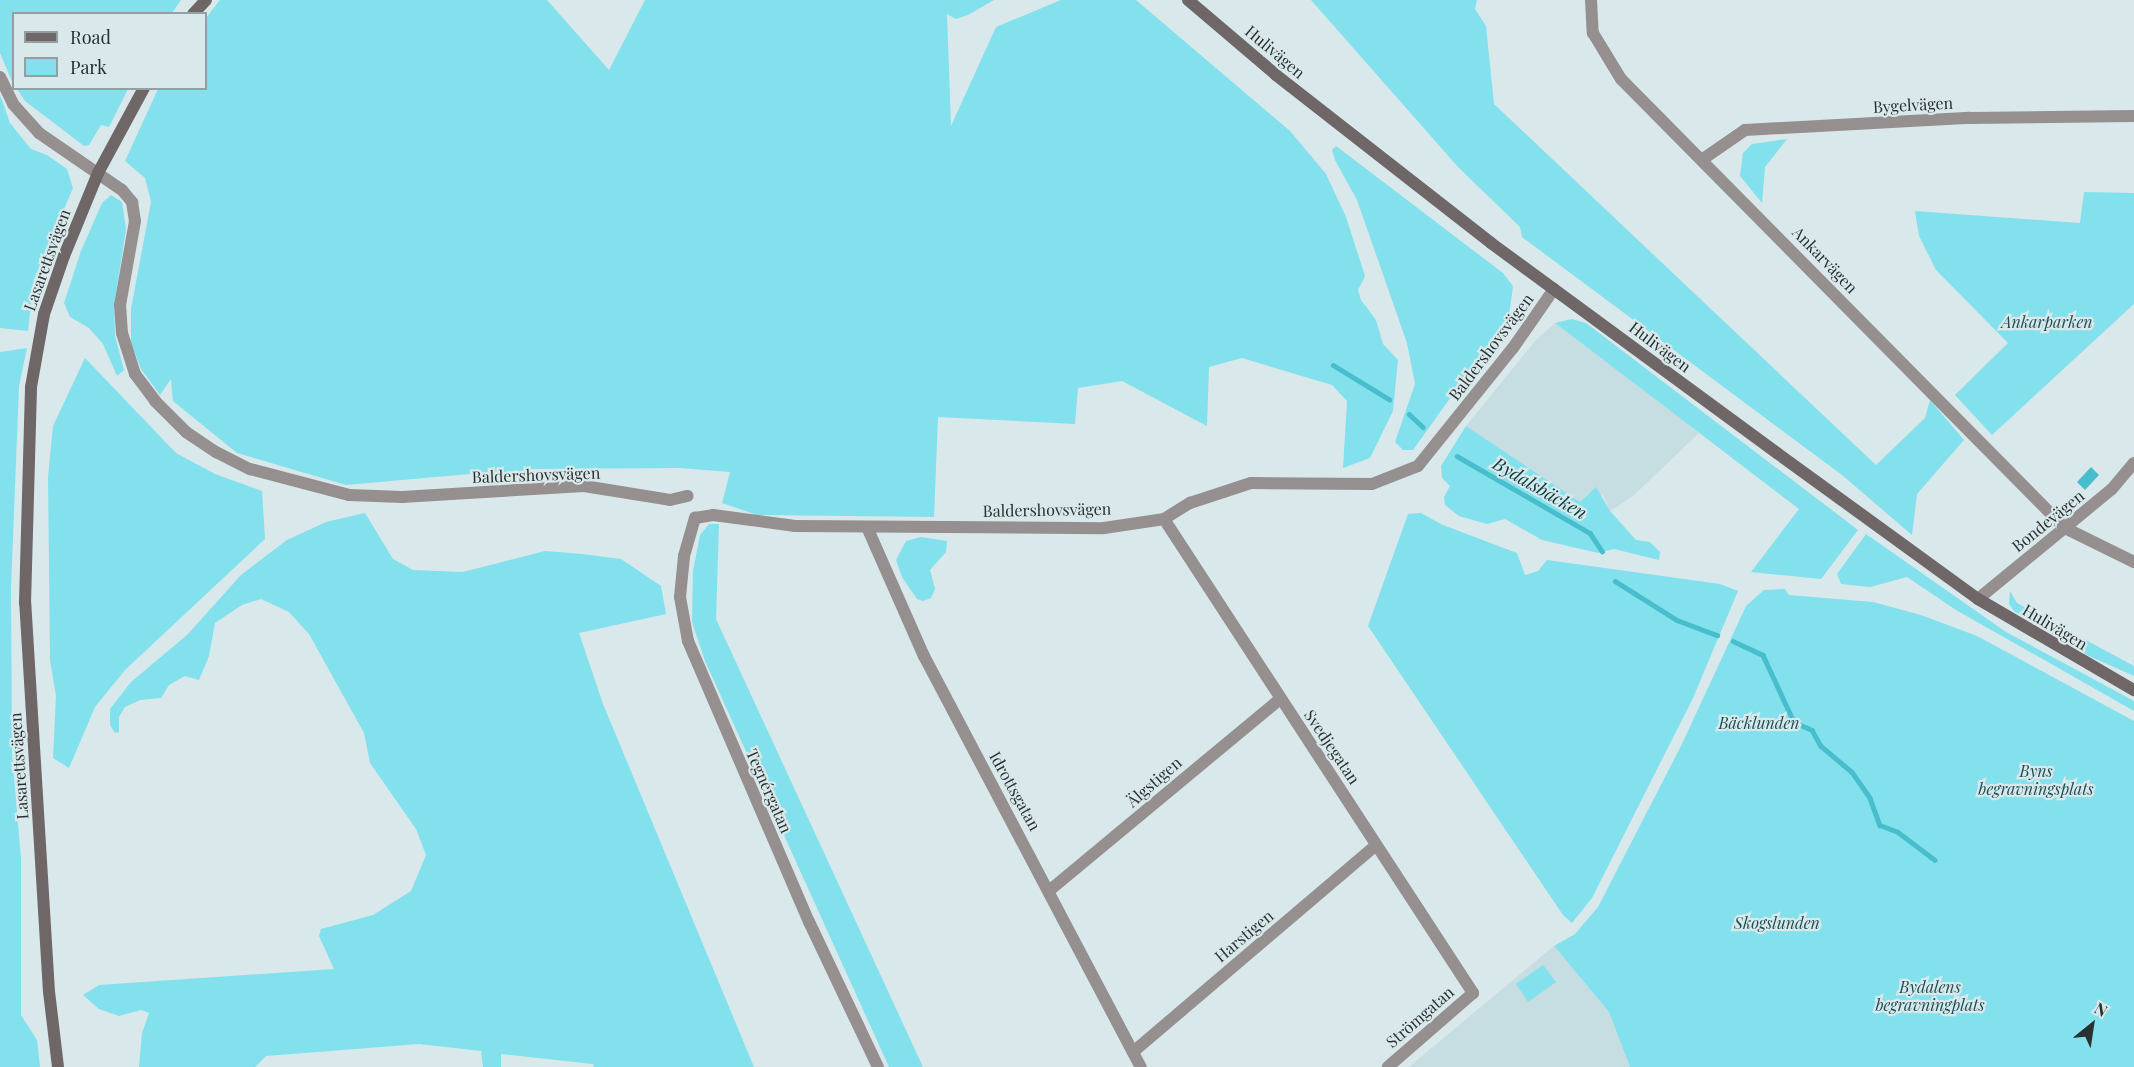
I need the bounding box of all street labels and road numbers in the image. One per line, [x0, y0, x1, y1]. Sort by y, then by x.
street label: Hulivägen [1241, 21, 1309, 83]
street label: Bygelvägen [1872, 93, 1954, 117]
street label: Lasarettsvägen [20, 207, 74, 313]
street label: Ankarvägen [1789, 223, 1861, 297]
street label: Baldershovsvägen [1445, 290, 1537, 404]
street label: Hulivägen [1625, 318, 1695, 376]
street label: Baldershovsvägen [471, 463, 601, 487]
street label: Bondevägen [2008, 486, 2088, 556]
street label: Baldershovsvägen [983, 499, 1111, 521]
street label: Hulivägen [2019, 600, 2091, 654]
street label: Svedjegatan [1300, 706, 1364, 788]
street label: Lasarettsvägen [6, 712, 32, 820]
street label: Tegnérgatan [742, 746, 796, 836]
street label: Idrottsgatan [985, 748, 1045, 834]
street label: Älgstigen [1123, 753, 1185, 811]
street label: Harstigen [1211, 906, 1277, 966]
street label: Strömgatan [1382, 982, 1458, 1052]

